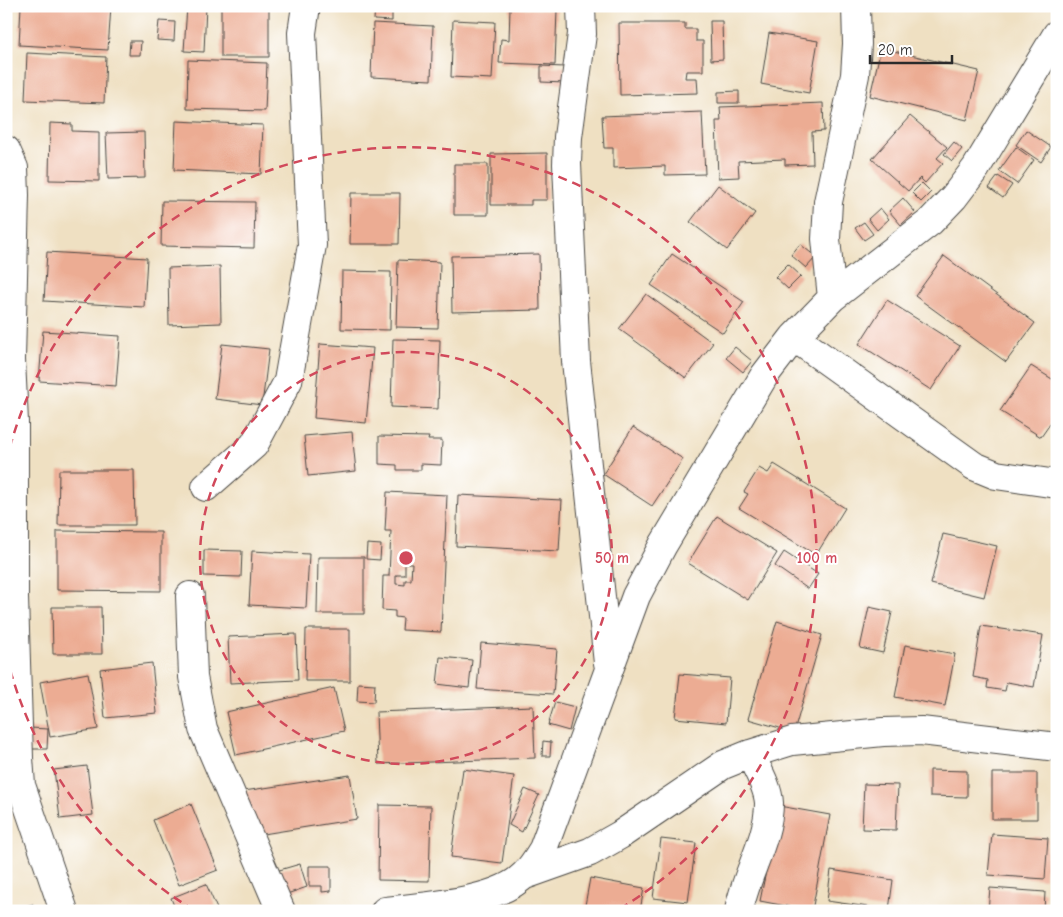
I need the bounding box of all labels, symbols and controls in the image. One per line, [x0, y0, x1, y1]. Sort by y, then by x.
scale bar [870, 32, 953, 64]
text: 20 m [878, 41, 912, 59]
centre of rings [397, 549, 415, 567]
text: 50 m [595, 549, 629, 567]
text: 100 m [797, 549, 837, 567]

